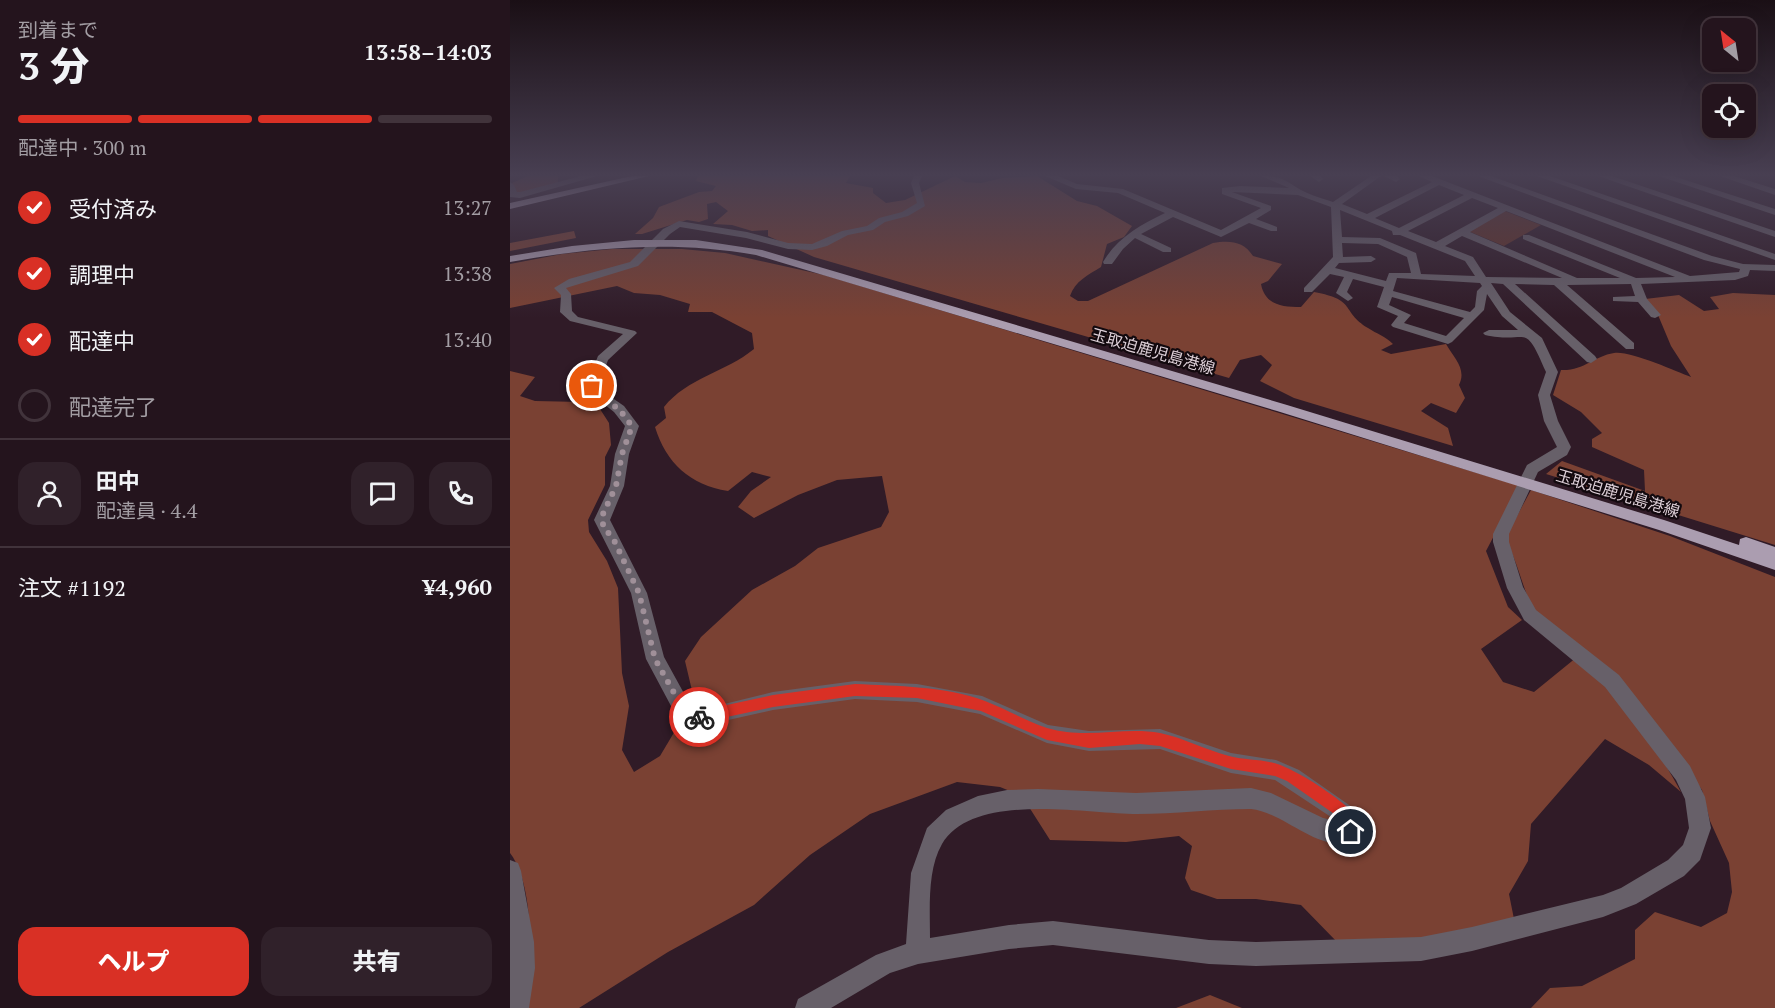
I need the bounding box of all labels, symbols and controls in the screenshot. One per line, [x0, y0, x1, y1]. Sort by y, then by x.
text: 到着まで [18, 16, 98, 43]
north arrow [1702, 18, 1756, 72]
map controls [1702, 18, 1756, 138]
text: 13:58–14:03 [364, 37, 492, 66]
text: 3 分 [18, 39, 90, 91]
button: locate [1702, 84, 1756, 138]
text: 配達中 · 300 m [18, 134, 147, 161]
icon: check [18, 191, 51, 224]
text: 受付済み [69, 194, 157, 223]
text: 13:27 [443, 194, 492, 221]
icon: check [18, 257, 51, 290]
text: 調理中 [69, 260, 135, 289]
text: 13:38 [443, 260, 492, 287]
icon: check [18, 323, 51, 356]
street label: 玉取迫鹿児島港線 [1088, 323, 1218, 379]
text: 配達中 [69, 326, 135, 355]
text: 13:40 [443, 326, 492, 353]
pin [566, 360, 617, 411]
icon: bag [575, 369, 608, 402]
text: 配達完了 [69, 392, 157, 421]
button: person [18, 462, 81, 525]
button: chat [351, 462, 414, 525]
button: phone [429, 462, 492, 525]
street label: 玉取迫鹿児島港線 [1554, 464, 1682, 522]
text: 田中 [96, 466, 140, 495]
text: 配達員 · 4.4 [96, 497, 197, 524]
text: ¥4,960 [423, 572, 492, 601]
text: 注文 #1192 [18, 573, 126, 602]
courier [669, 687, 729, 747]
icon: bike [683, 701, 716, 734]
pin [1325, 806, 1376, 857]
icon: home [1334, 815, 1367, 848]
button: ヘルプ [18, 927, 249, 996]
button: 共有 [261, 927, 492, 996]

